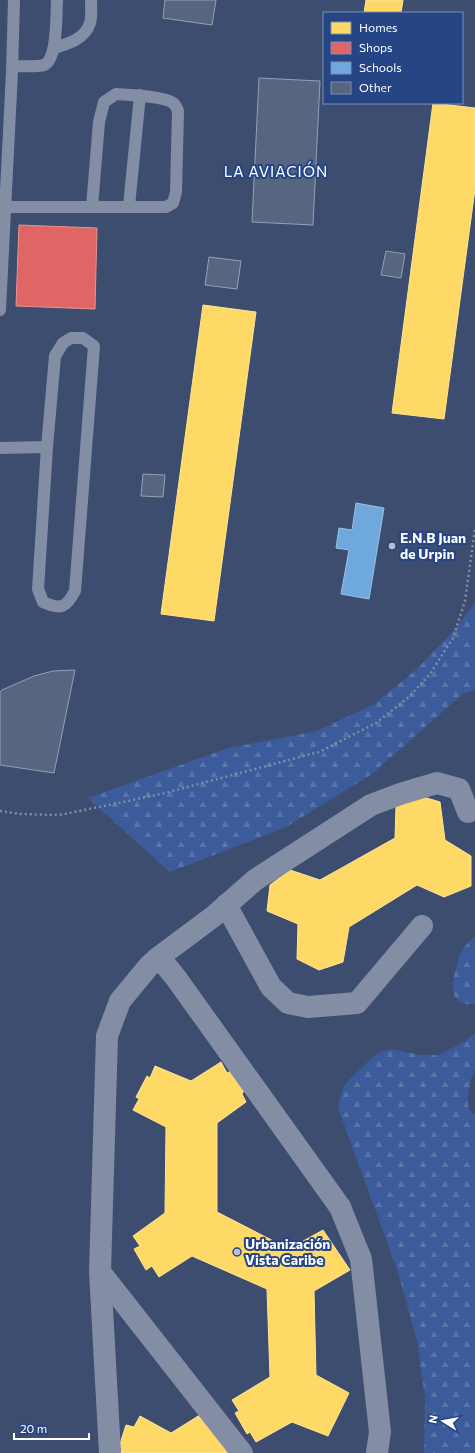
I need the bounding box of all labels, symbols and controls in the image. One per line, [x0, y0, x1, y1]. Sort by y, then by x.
legend [323, 12, 463, 104]
text: Homes [359, 20, 397, 34]
text: Shops [359, 40, 393, 54]
text: Schools [359, 60, 402, 74]
text: Other [359, 80, 392, 94]
district label: LA AVIACIÓN [224, 161, 328, 180]
place label: E.N.B Juan de Urpin [400, 529, 466, 562]
marker: E.N.B Juan de Urpin [387, 541, 397, 551]
place label: Urbanización Vista Caribe [245, 1235, 330, 1268]
marker: Urbanización Vista Caribe [232, 1247, 242, 1257]
north arrow [423, 1401, 463, 1441]
text: N [426, 1414, 440, 1424]
scale bar [14, 1415, 89, 1441]
text: 20 m [20, 1421, 47, 1435]

